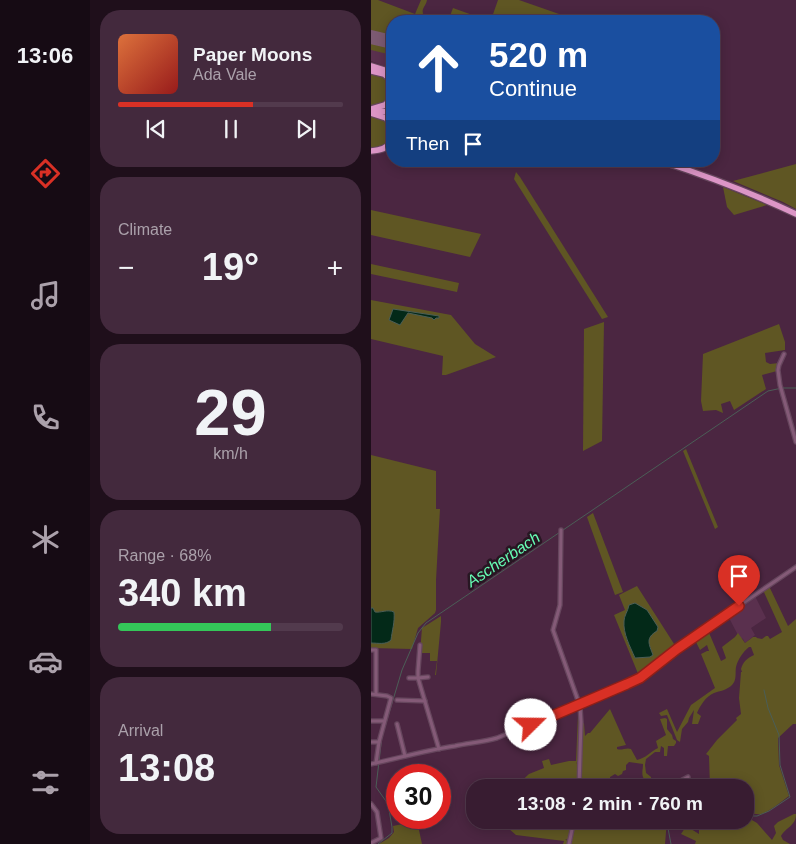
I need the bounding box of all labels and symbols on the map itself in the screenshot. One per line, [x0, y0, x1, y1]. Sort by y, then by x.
water label: Ascherbach [463, 529, 543, 591]
pin [718, 555, 760, 606]
position arrow [504, 698, 556, 750]
speed limit sign: 30 [386, 764, 451, 829]

